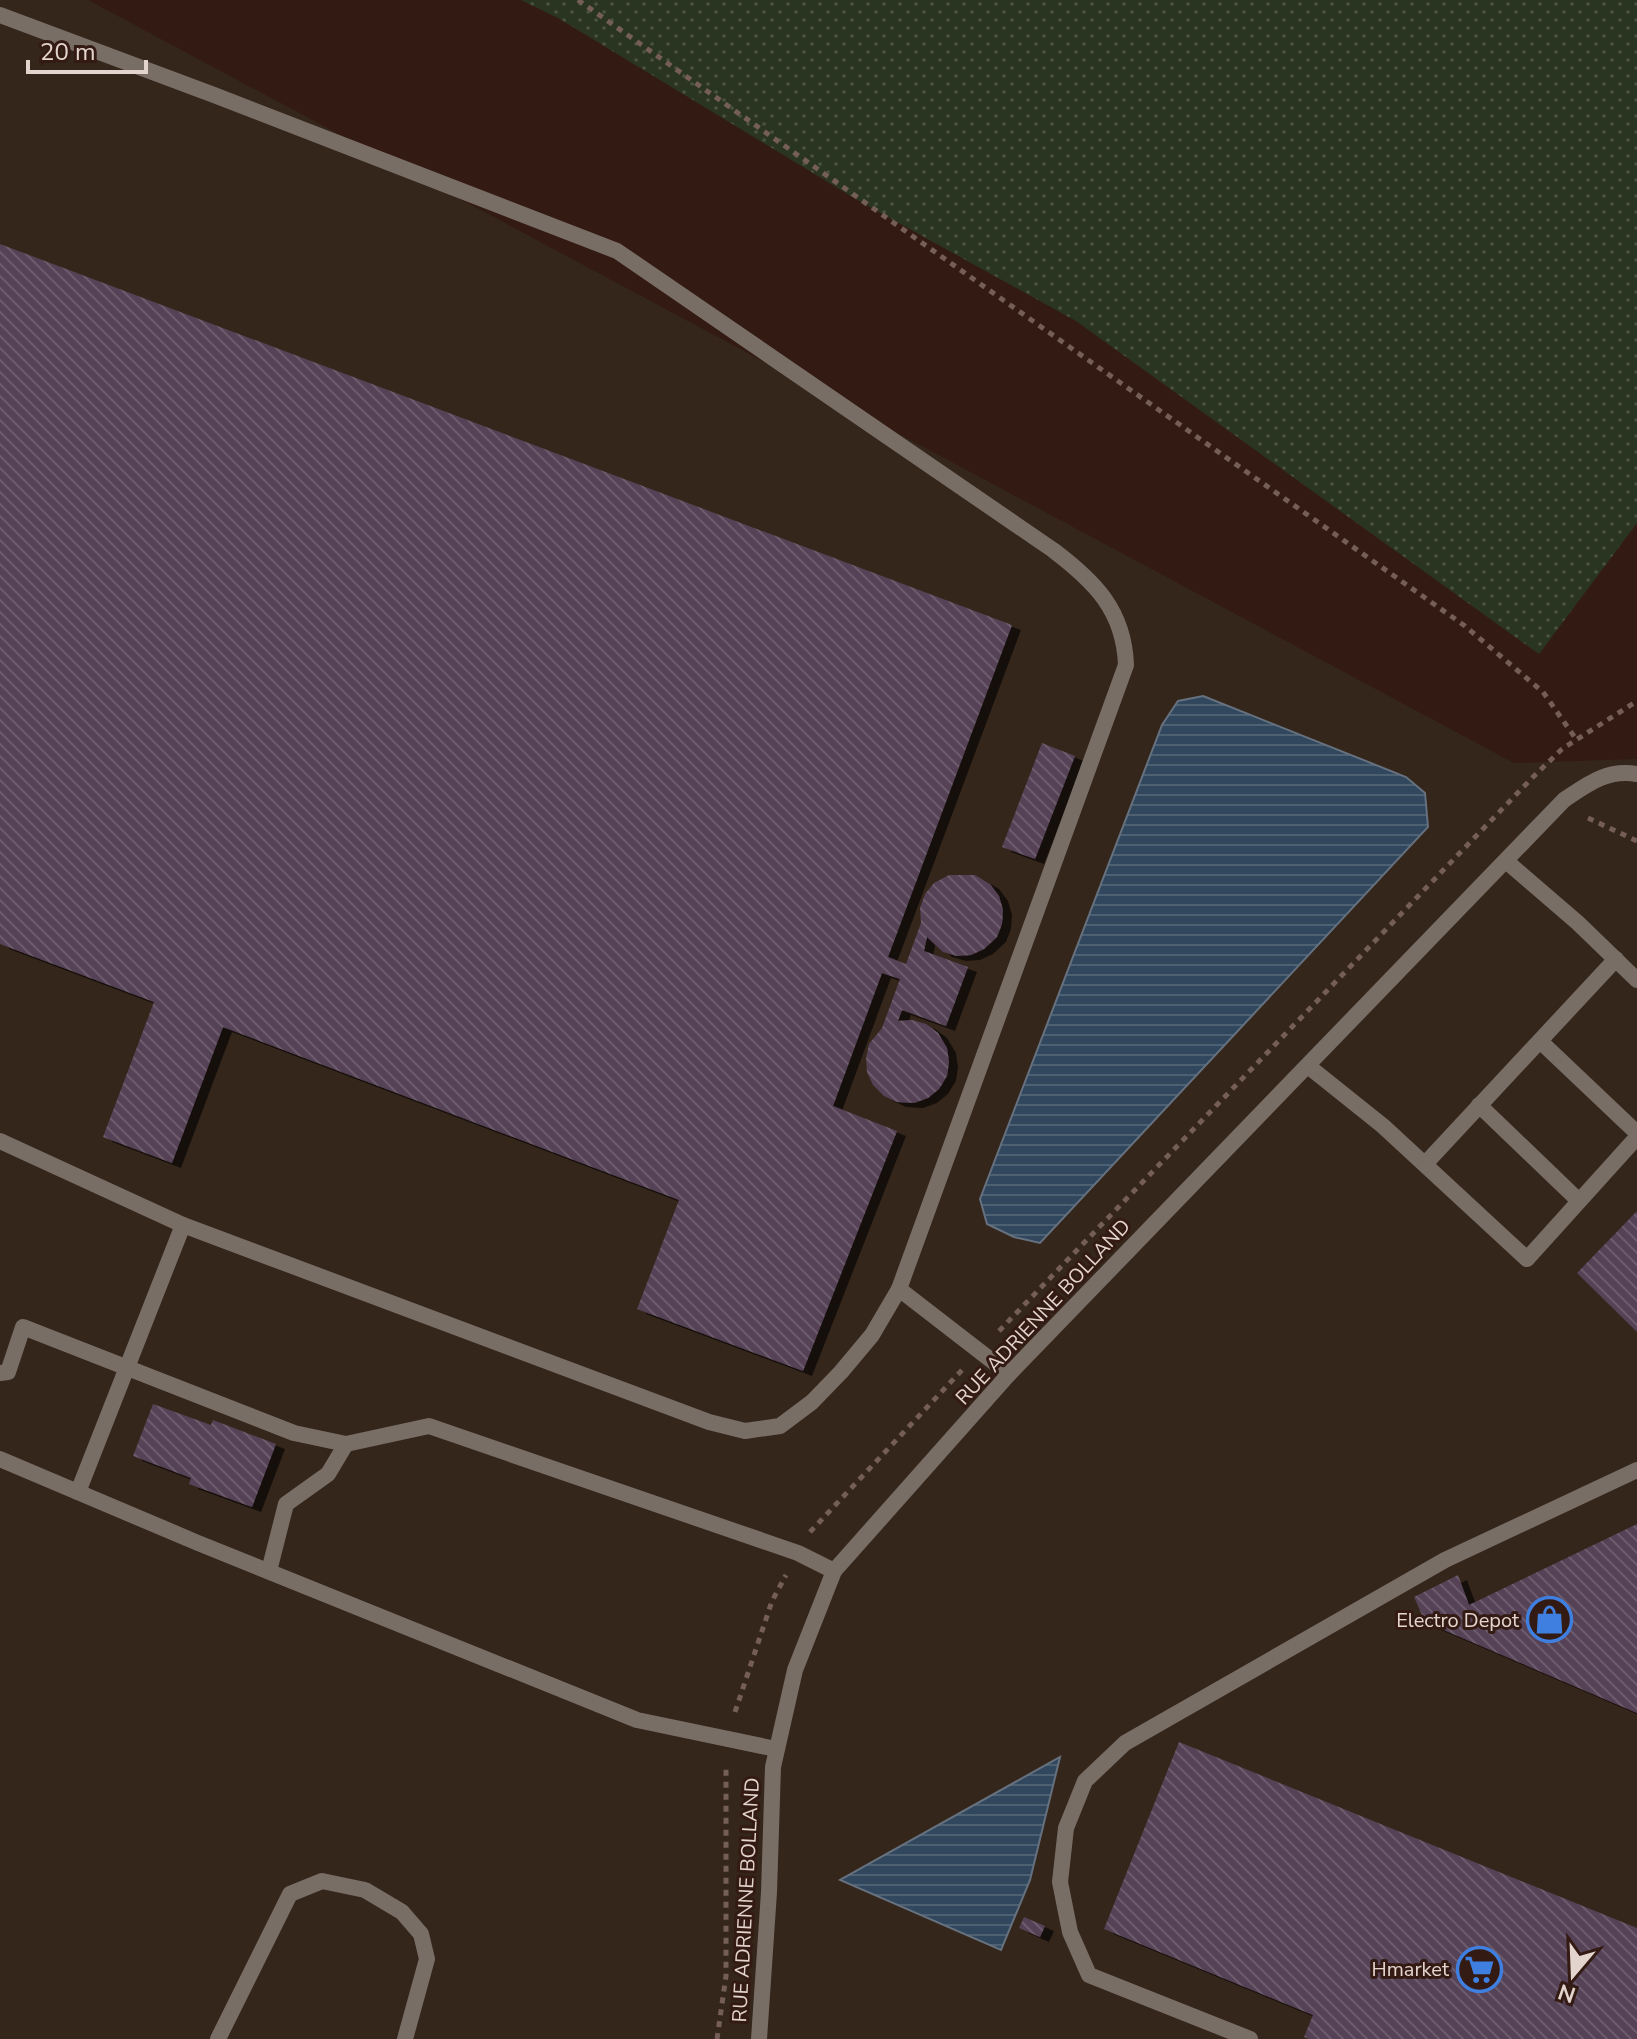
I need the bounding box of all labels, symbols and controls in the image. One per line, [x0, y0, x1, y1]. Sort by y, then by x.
scale bar [28, 24, 146, 74]
text: 20 m [40, 36, 96, 68]
street label: RUE ADRIENNE BOLLAND [950, 1213, 1136, 1411]
shop icon: Electro Depot [1526, 1596, 1574, 1644]
place label: Electro Depot [1396, 1607, 1520, 1634]
street label: RUE ADRIENNE BOLLAND [726, 1777, 766, 2023]
north arrow [1533, 1935, 1613, 2015]
supermarket icon: Hmarket [1456, 1945, 1504, 1993]
place label: Hmarket [1372, 1956, 1450, 1983]
text: N [1554, 1976, 1579, 2010]

